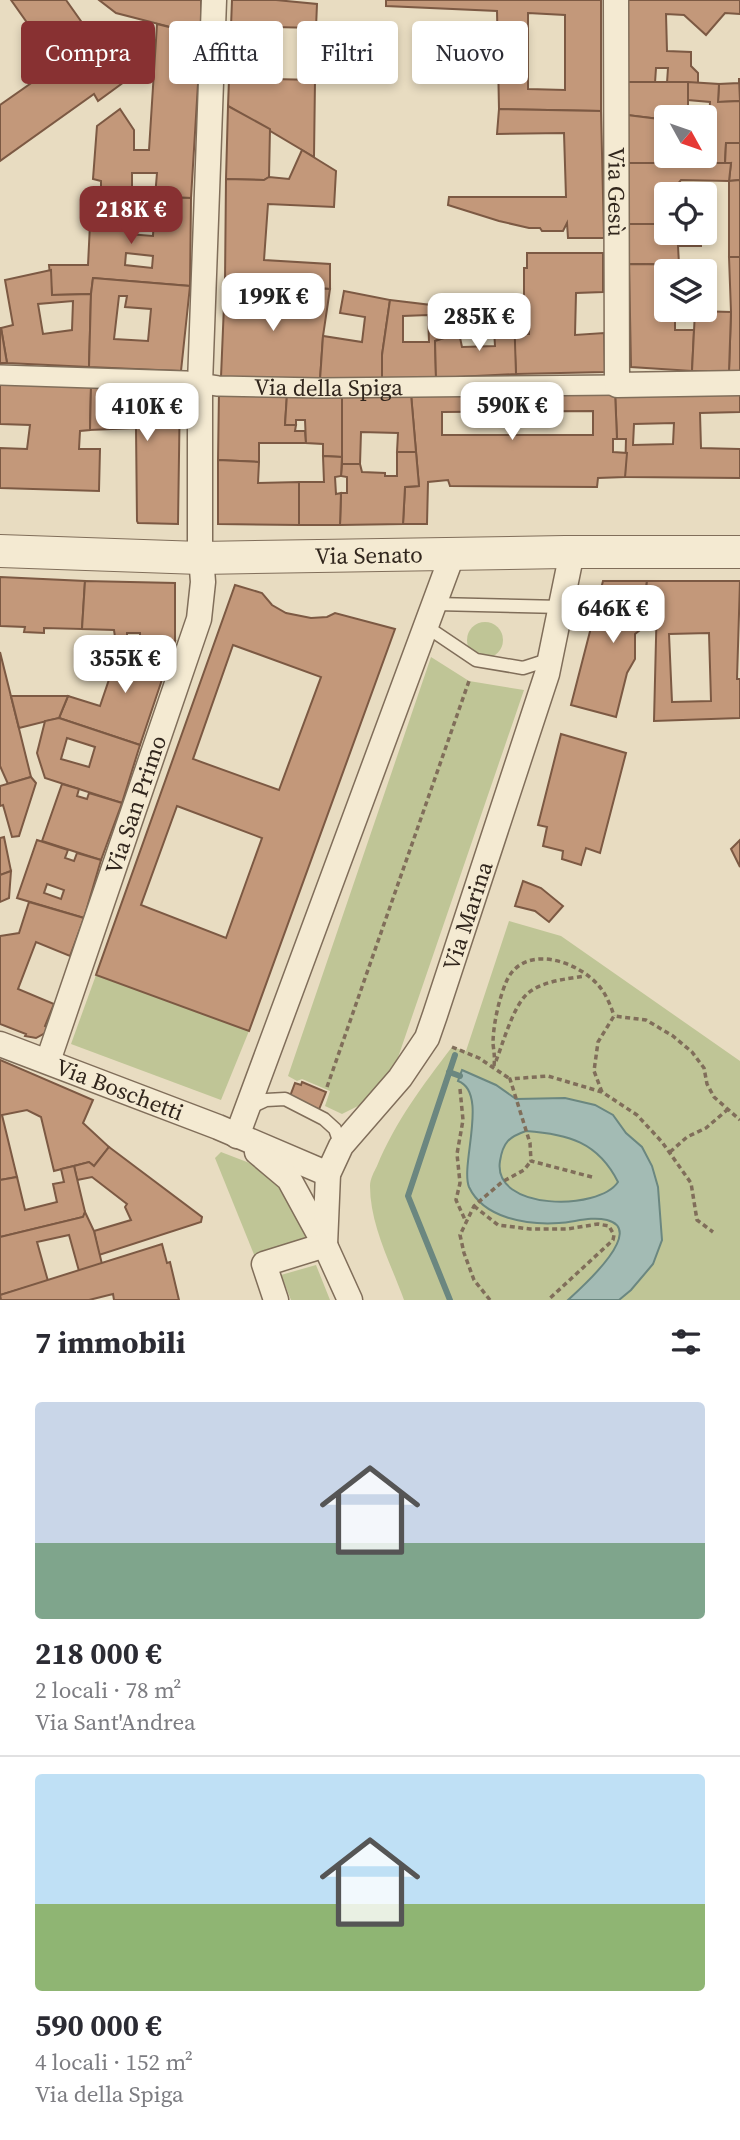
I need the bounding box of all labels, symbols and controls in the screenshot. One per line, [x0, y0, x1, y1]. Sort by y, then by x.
chip: Compra [21, 21, 155, 84]
chip: Affitta [169, 21, 283, 84]
chip: Filtri [297, 21, 398, 84]
chip: Nuovo [412, 21, 528, 84]
north arrow [654, 105, 718, 168]
map controls [654, 105, 717, 322]
street label: Via Gesù [600, 147, 633, 237]
button: locate [654, 182, 717, 245]
pin: 218K € [74, 187, 188, 246]
text: 218K € [96, 193, 166, 225]
button: layers [654, 259, 717, 322]
pin: 199K € [216, 274, 330, 333]
text: 199K € [238, 280, 308, 312]
pin: 285K € [422, 294, 536, 353]
text: 285K € [444, 300, 514, 332]
street label: Via della Spiga [254, 371, 403, 404]
pin: 590K € [455, 382, 569, 442]
pin: 410K € [90, 384, 204, 443]
text: 590K € [477, 389, 547, 421]
text: 410K € [112, 390, 182, 422]
street label: Via Senato [315, 538, 423, 572]
pin: 646K € [556, 586, 670, 645]
text: 646K € [578, 592, 648, 624]
pin: 355K € [68, 636, 182, 695]
text: 355K € [90, 642, 160, 674]
street label: Via San Primo [97, 731, 174, 878]
street label: Via Marina [435, 857, 500, 974]
street label: Via Boschetti [51, 1051, 188, 1128]
text: 7 immobili [35, 1322, 185, 1363]
icon: filters [667, 1323, 705, 1361]
icon: home [307, 1447, 433, 1573]
text: 218 000 € [35, 1633, 162, 1674]
text: 2 locali · 78 m² [35, 1674, 182, 1706]
text: Via Sant'Andrea [35, 1706, 196, 1738]
icon: home [307, 1819, 433, 1945]
text: 590 000 € [35, 2005, 162, 2046]
text: 4 locali · 152 m² [35, 2046, 193, 2078]
text: Via della Spiga [35, 2078, 184, 2110]

